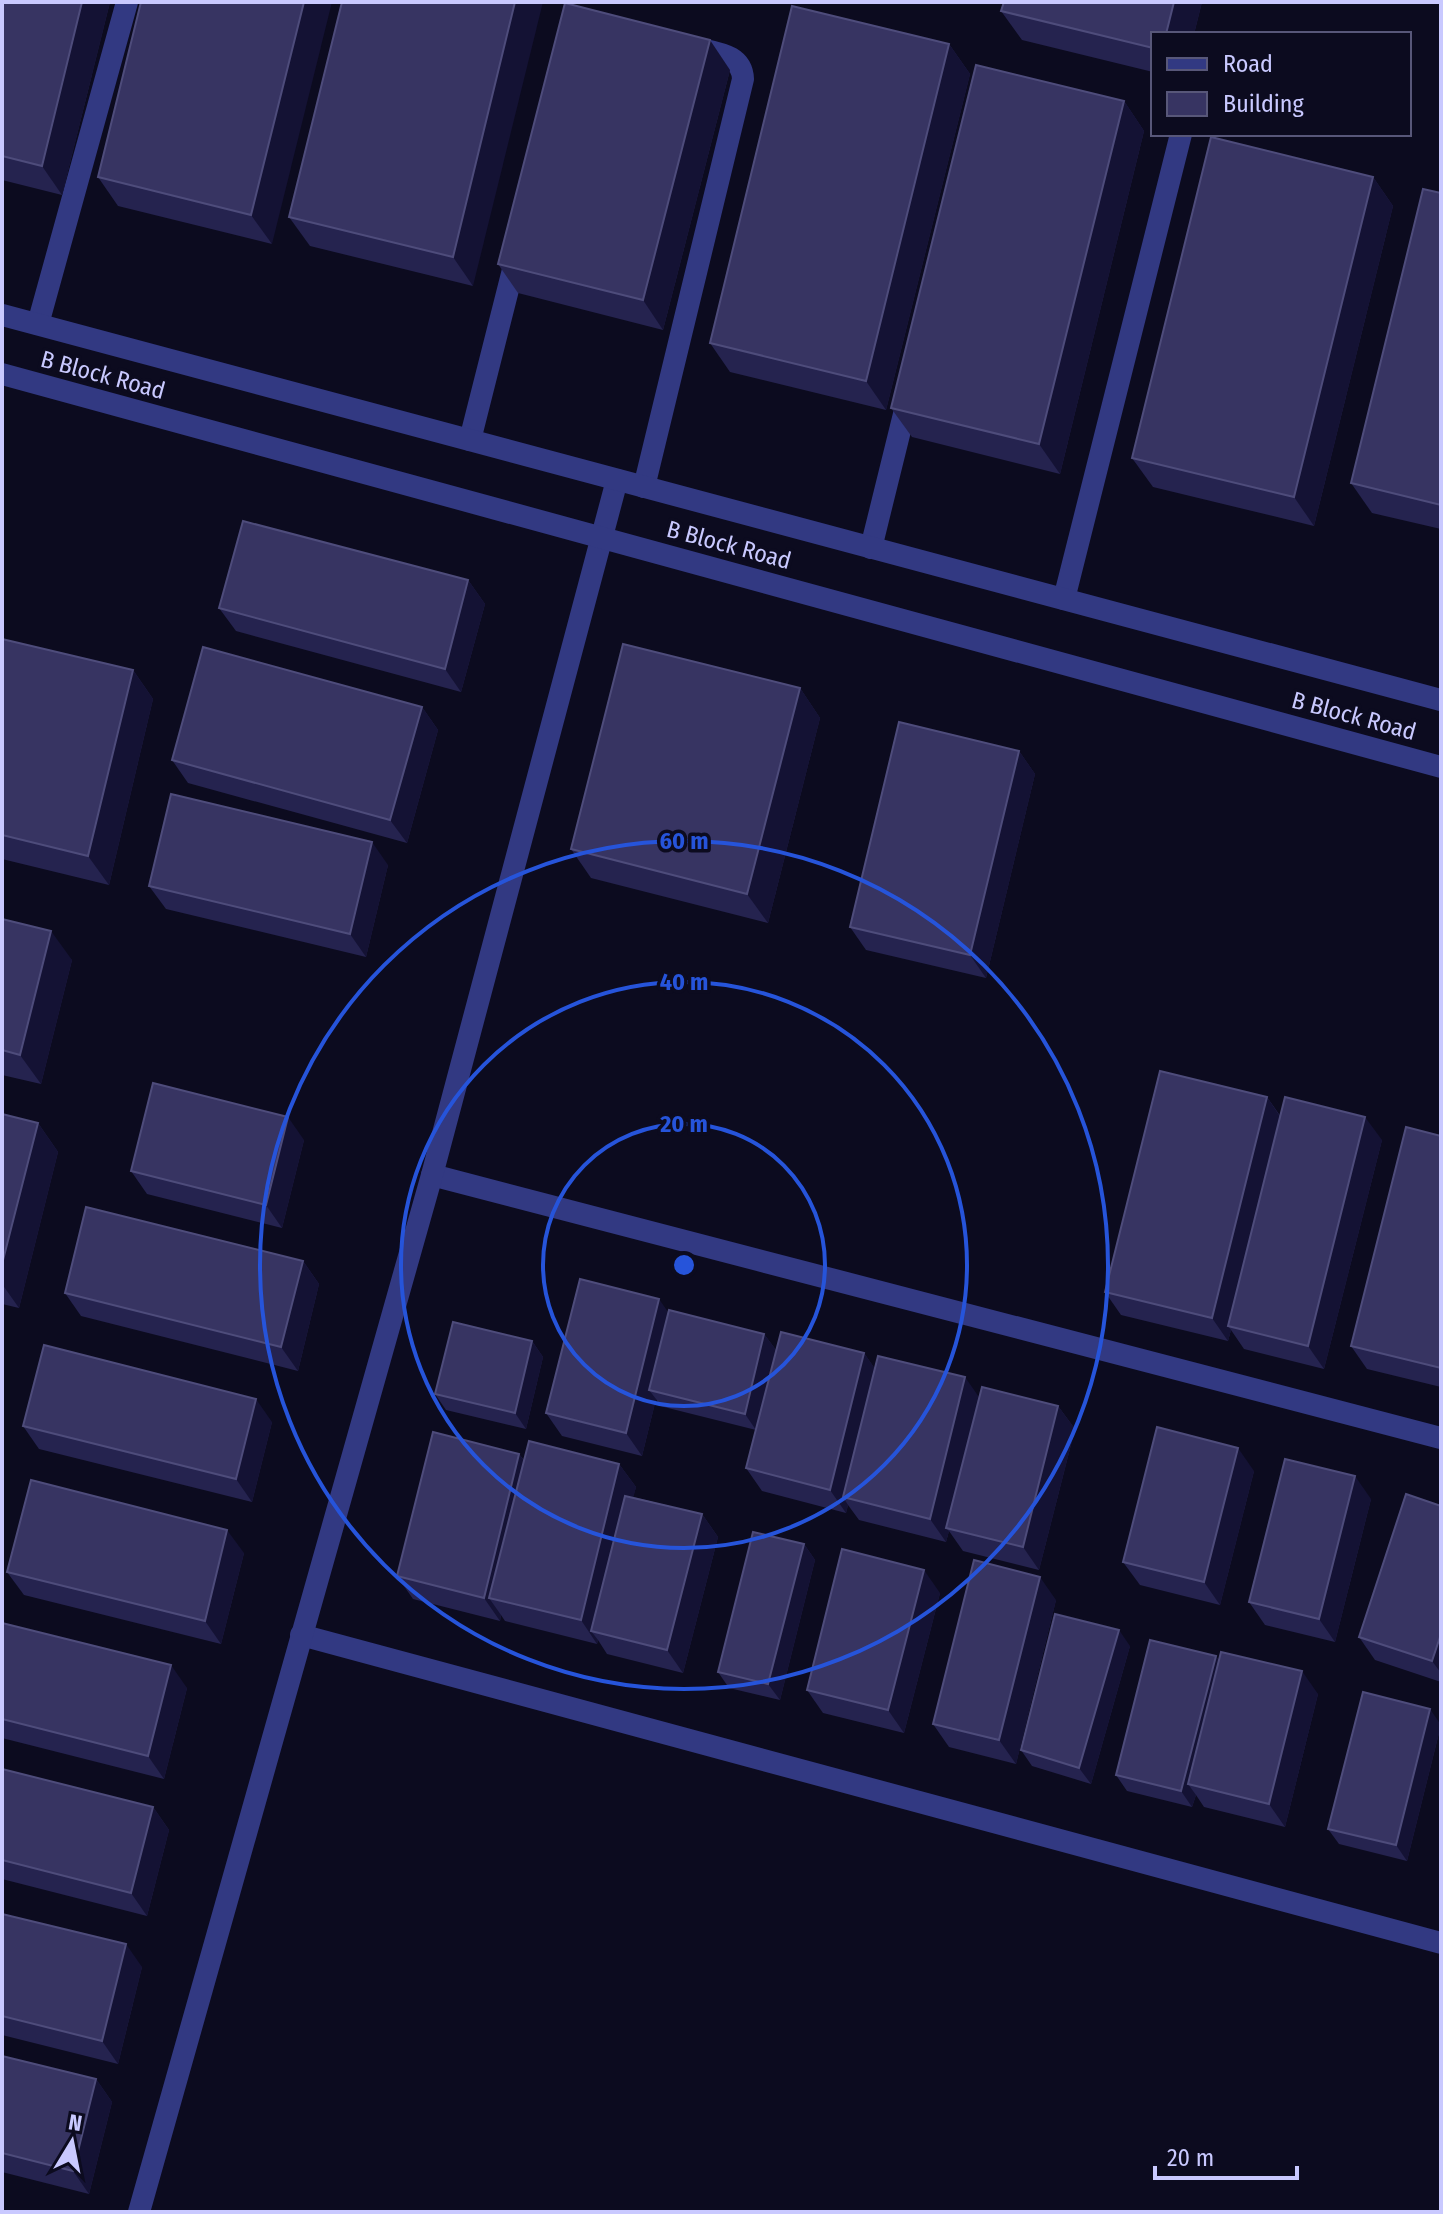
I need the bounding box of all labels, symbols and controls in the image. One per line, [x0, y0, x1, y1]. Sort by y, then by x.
legend [1151, 32, 1411, 136]
text: Road [1223, 50, 1273, 78]
text: Building [1223, 90, 1305, 118]
street label: B Block Road [38, 345, 168, 405]
street label: B Block Road [664, 515, 794, 575]
street label: B Block Road [1289, 686, 1419, 746]
text: 60 m [660, 827, 708, 855]
text: 40 m [660, 968, 708, 996]
text: 20 m [659, 1110, 708, 1138]
centre of rings [670, 1251, 698, 1279]
north arrow [32, 2102, 112, 2182]
text: N [67, 2108, 84, 2137]
scale bar [1155, 2130, 1297, 2180]
text: 20 m [1167, 2144, 1214, 2172]

